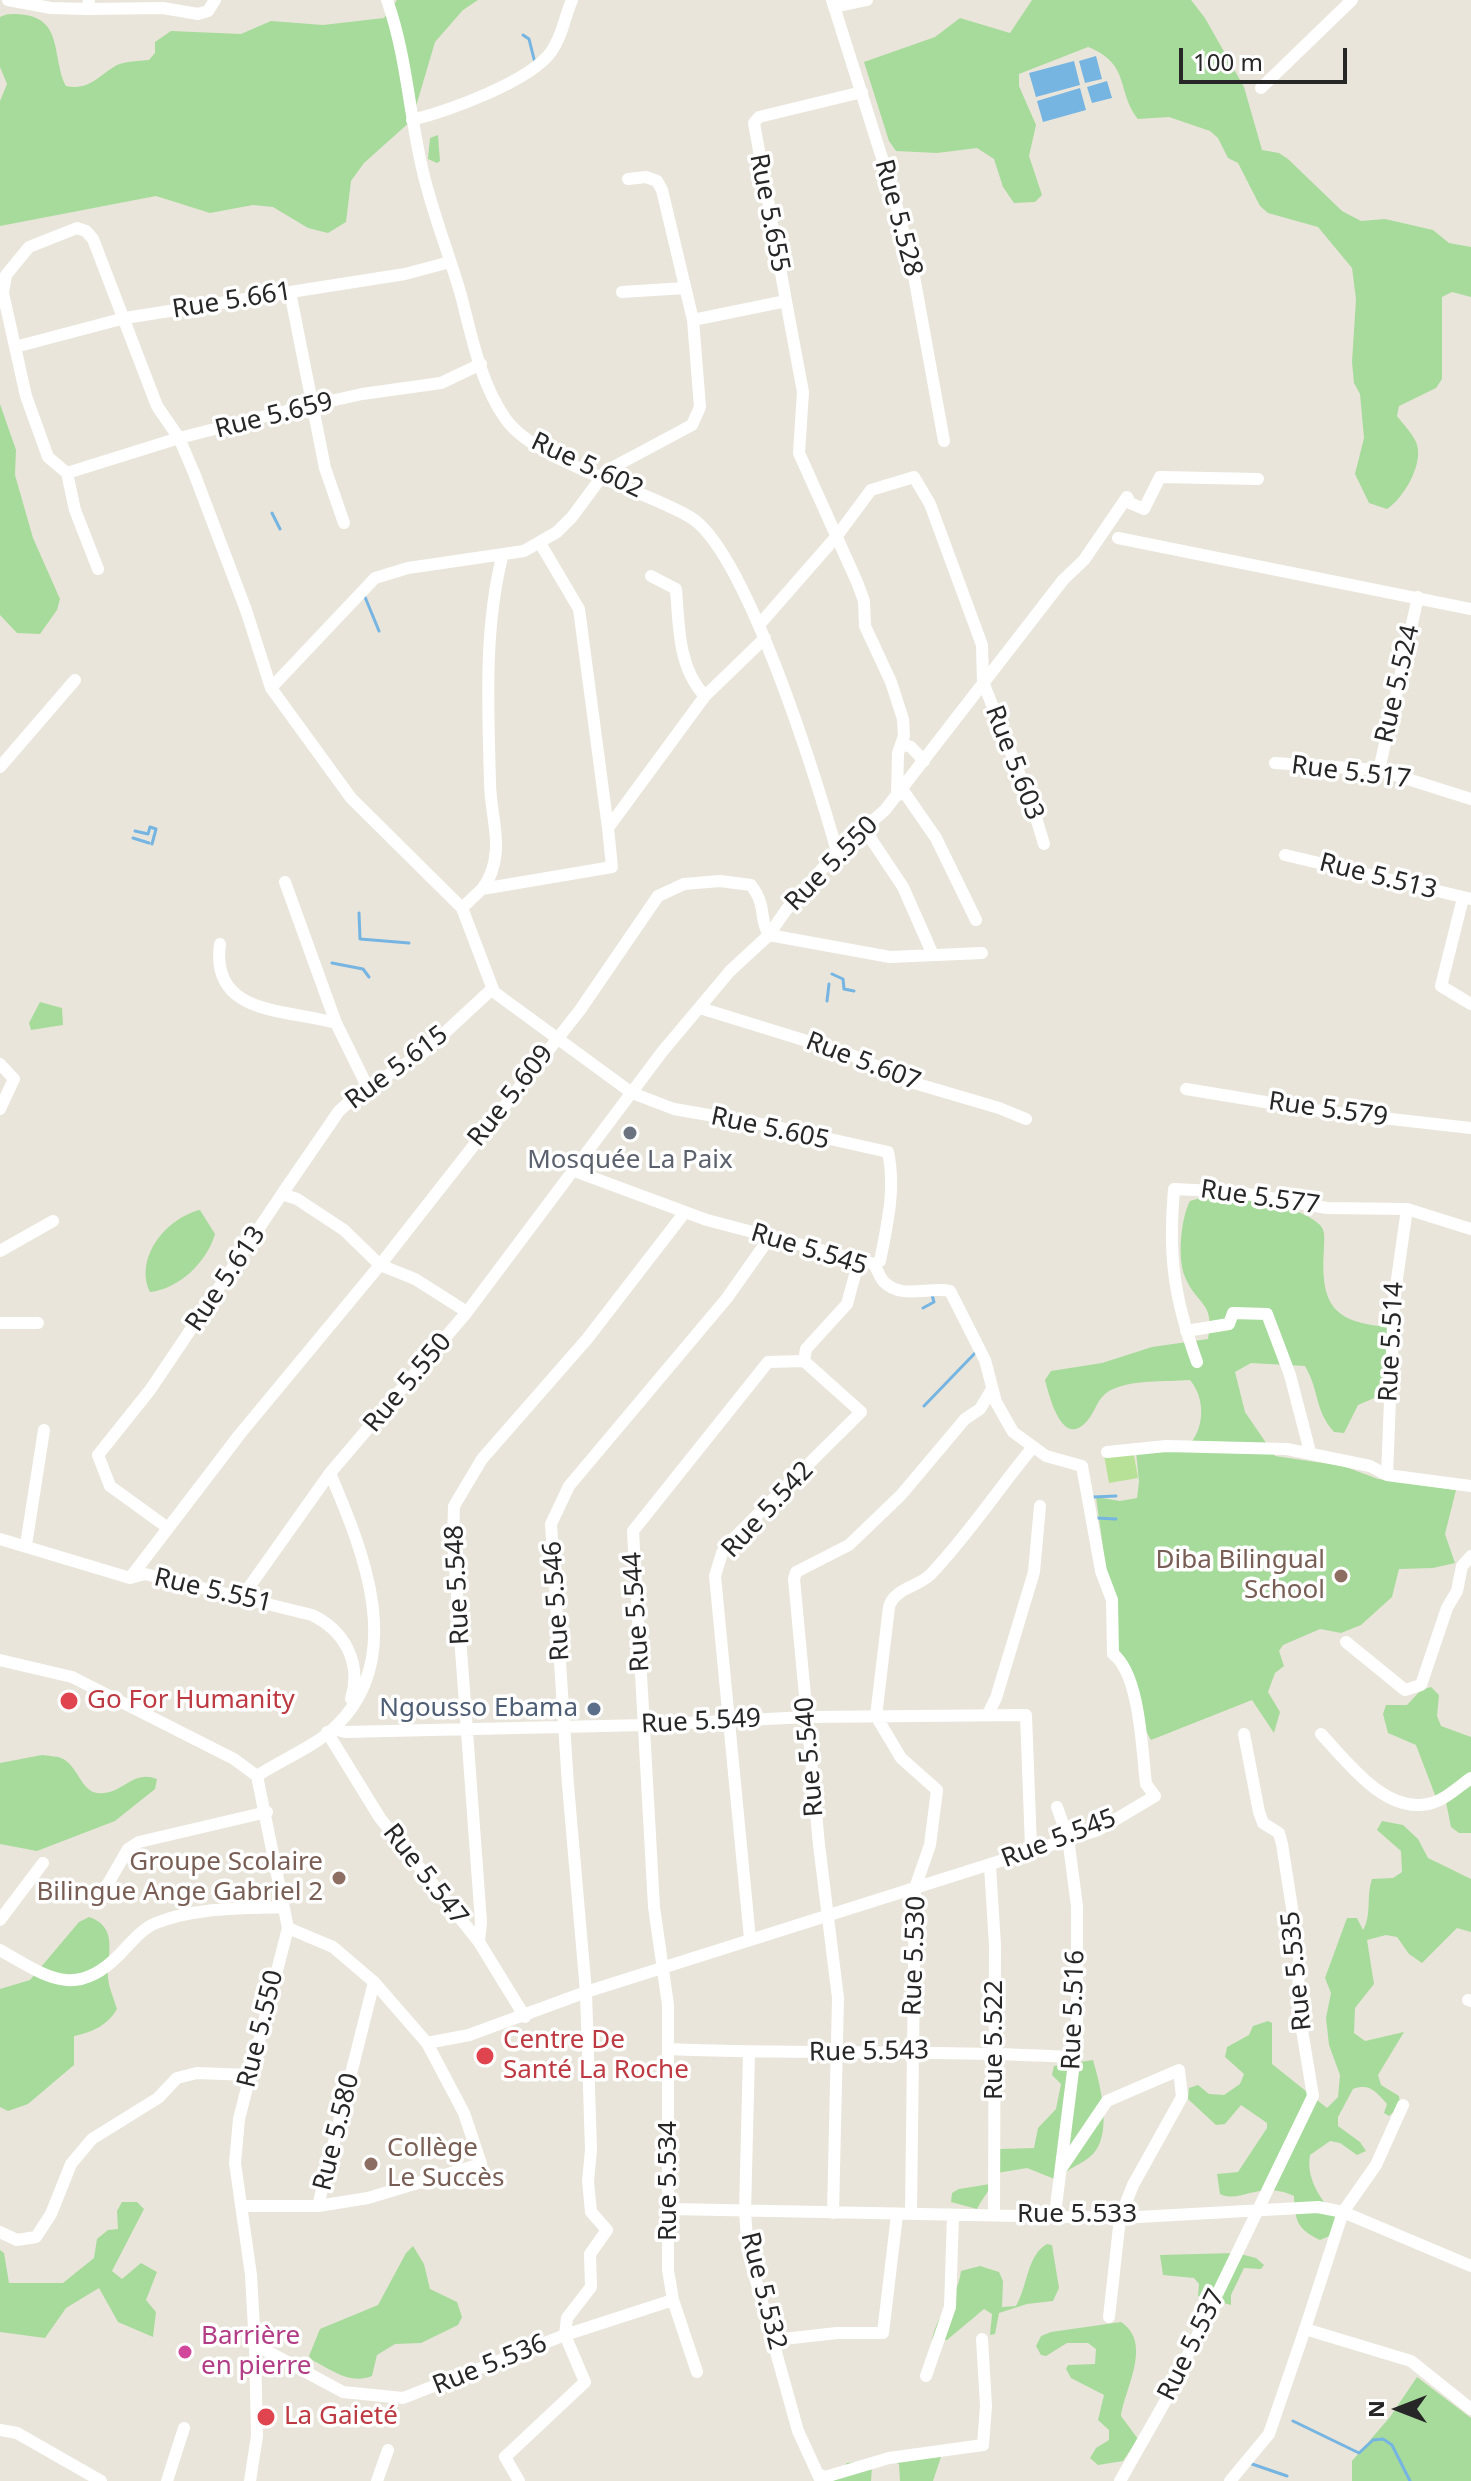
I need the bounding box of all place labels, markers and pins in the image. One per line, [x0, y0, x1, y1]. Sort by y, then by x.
marker: Mosquée La Paix [621, 1124, 639, 1142]
place label: Mosquée La Paix [527, 1145, 733, 1177]
place label: Diba Bilingual School [1156, 1545, 1325, 1606]
marker: Diba Bilingual School [1332, 1567, 1350, 1585]
place label: Go For Humanity [87, 1685, 295, 1717]
marker: Go For Humanity [58, 1690, 80, 1712]
place label: Ngousso Ebama [379, 1693, 578, 1725]
marker: Ngousso Ebama [585, 1700, 603, 1718]
place label: Groupe Scolaire Bilingue Ange Gabriel 2 [36, 1847, 323, 1908]
marker: Groupe Scolaire Bilingue Ange Gabriel 2 [330, 1869, 348, 1887]
place label: Centre De Santé La Roche [503, 2025, 689, 2086]
marker: Centre De Santé La Roche [474, 2045, 496, 2067]
place label: Collège Le Succès [387, 2133, 504, 2194]
marker: Collège Le Succès [362, 2155, 380, 2173]
place label: Barrière en pierre [201, 2321, 311, 2382]
marker: Barrière en pierre [176, 2343, 194, 2361]
place label: La Gaieté [284, 2401, 398, 2433]
marker: La Gaieté [255, 2406, 277, 2428]

